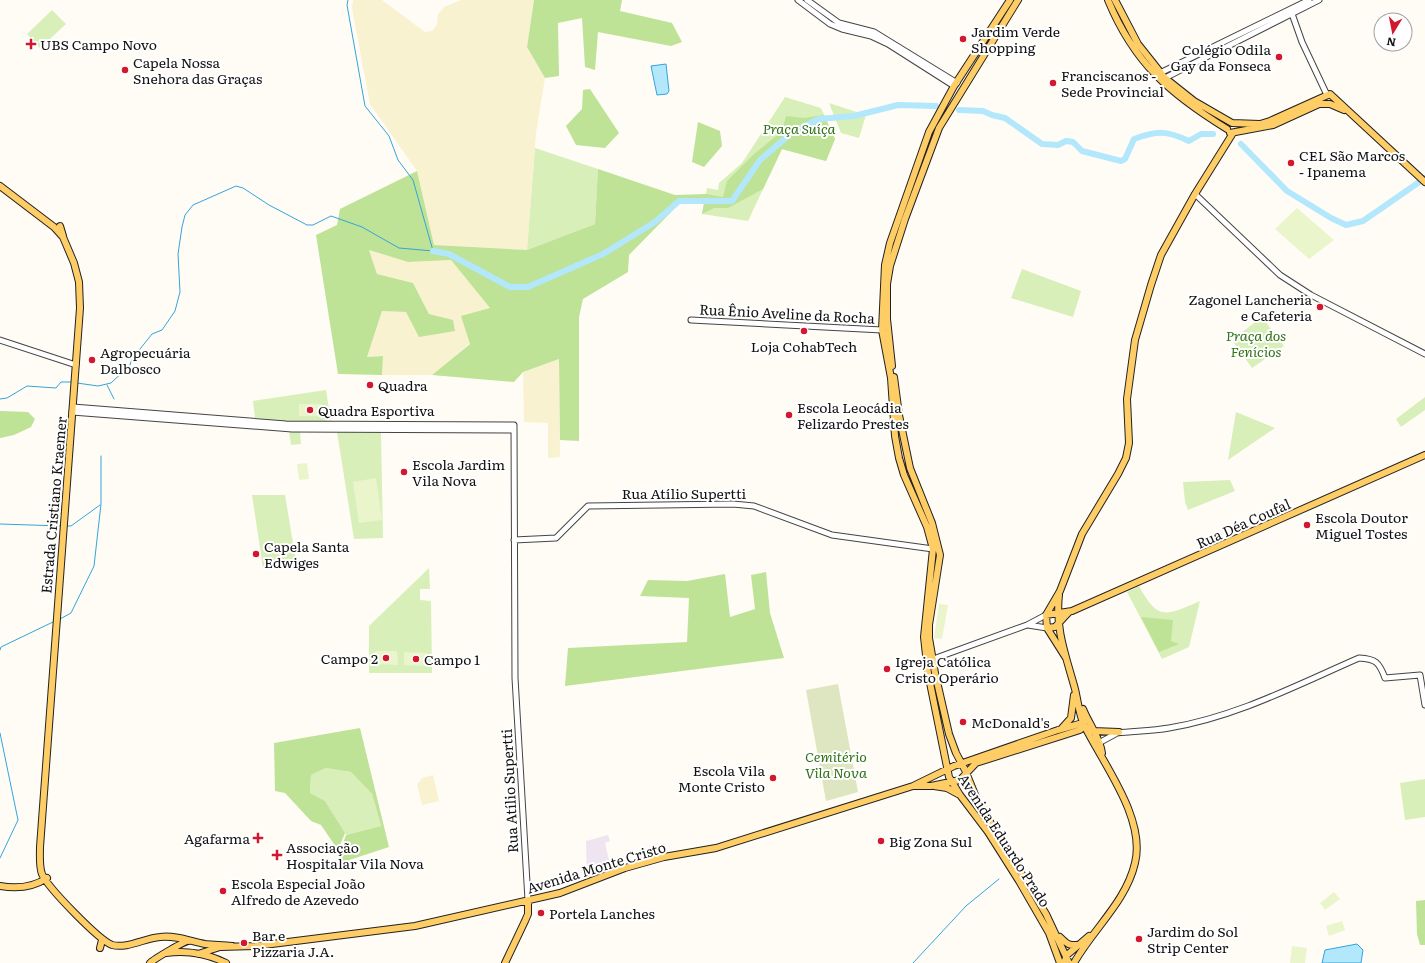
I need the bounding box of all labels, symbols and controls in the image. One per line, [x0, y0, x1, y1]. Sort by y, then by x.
north arrow [1373, 12, 1413, 52]
place label: Jardim Verde Shopping [971, 21, 1060, 57]
place label: UBS Campo Novo [40, 34, 157, 54]
marker: Jardim Verde Shopping [958, 34, 968, 44]
text: N [1385, 34, 1397, 52]
marker: UBS Campo Novo [25, 38, 37, 50]
place label: Colégio Odila Gay da Fonseca [1171, 39, 1271, 75]
place label: Capela Nossa Snehora das Graças [133, 52, 262, 88]
marker: Colégio Odila Gay da Fonseca [1274, 52, 1284, 62]
marker: Capela Nossa Snehora das Graças [120, 65, 130, 75]
place label: Franciscanos - Sede Provincial [1061, 65, 1164, 101]
marker: Franciscanos - Sede Provincial [1048, 78, 1058, 88]
park label: Praça Suíça [762, 118, 836, 138]
place label: CEL São Marcos - Ipanema [1299, 145, 1405, 181]
marker: CEL São Marcos - Ipanema [1286, 158, 1296, 168]
place label: Zagonel Lancheria e Cafeteria [1188, 289, 1312, 325]
street label: Rua Ênio Aveline da Rocha [699, 298, 876, 328]
marker: Zagonel Lancheria e Cafeteria [1315, 302, 1325, 312]
park label: Praça dos Fenícios [1226, 325, 1286, 361]
marker: Loja CohabTech [799, 326, 809, 336]
place label: Loja CohabTech [751, 336, 857, 356]
place label: Agropecuária Dalbosco [100, 342, 191, 378]
marker: Agropecuária Dalbosco [87, 355, 97, 365]
place label: Quadra [378, 375, 428, 395]
marker: Quadra [365, 380, 375, 390]
place label: Escola Leocádia Felizardo Prestes [797, 397, 909, 433]
place label: Quadra Esportiva [318, 400, 435, 420]
marker: Quadra Esportiva [305, 405, 315, 415]
marker: Escola Leocádia Felizardo Prestes [784, 410, 794, 420]
street label: Estrada Cristiano Kraemer [35, 415, 71, 594]
place label: Escola Jardim Vila Nova [412, 454, 506, 490]
marker: Escola Jardim Vila Nova [399, 467, 409, 477]
street label: Rua Atílio Supertti [622, 483, 747, 503]
street label: Rua Déa Coufal [1193, 493, 1294, 553]
place label: Escola Doutor Miguel Tostes [1315, 507, 1408, 543]
marker: Escola Doutor Miguel Tostes [1302, 520, 1312, 530]
place label: Capela Santa Edwiges [264, 536, 350, 572]
marker: Capela Santa Edwiges [251, 549, 261, 559]
place label: Campo 2 [321, 648, 378, 668]
place label: Campo 1 [424, 649, 480, 669]
place label: Igreja Católica Cristo Operário [895, 651, 999, 687]
marker: Campo 2 [381, 653, 391, 663]
marker: Campo 1 [411, 654, 421, 664]
marker: Igreja Católica Cristo Operário [882, 664, 892, 674]
place label: McDonald's [971, 712, 1050, 732]
marker: McDonald's [958, 717, 968, 727]
street label: Rua Atílio Supertti [496, 728, 522, 854]
park label: Cemitério Vila Nova [805, 746, 867, 782]
place label: Escola Vila Monte Cristo [678, 760, 765, 796]
street label: Avenida Eduardo Prado [954, 769, 1056, 911]
marker: Escola Vila Monte Cristo [768, 773, 778, 783]
place label: Agafarma [184, 828, 250, 848]
place label: Big Zona Sul [889, 831, 972, 851]
marker: Agafarma [253, 833, 263, 843]
street label: Avenida Monte Cristo [524, 836, 668, 898]
marker: Big Zona Sul [876, 836, 886, 846]
place label: Associação Hospitalar Vila Nova [286, 837, 424, 873]
marker: Associação Hospitalar Vila Nova [271, 849, 283, 861]
place label: Escola Especial João Alfredo de Azevedo [231, 873, 365, 909]
marker: Escola Especial João Alfredo de Azevedo [218, 886, 228, 896]
place label: Portela Lanches [549, 903, 655, 923]
marker: Portela Lanches [536, 908, 546, 918]
place label: Jardim do Sol Strip Center [1147, 921, 1239, 957]
place label: Bar e Pizzaria J.A. [252, 925, 334, 961]
marker: Jardim do Sol Strip Center [1134, 934, 1144, 944]
marker: Bar e Pizzaria J.A. [239, 938, 249, 948]

